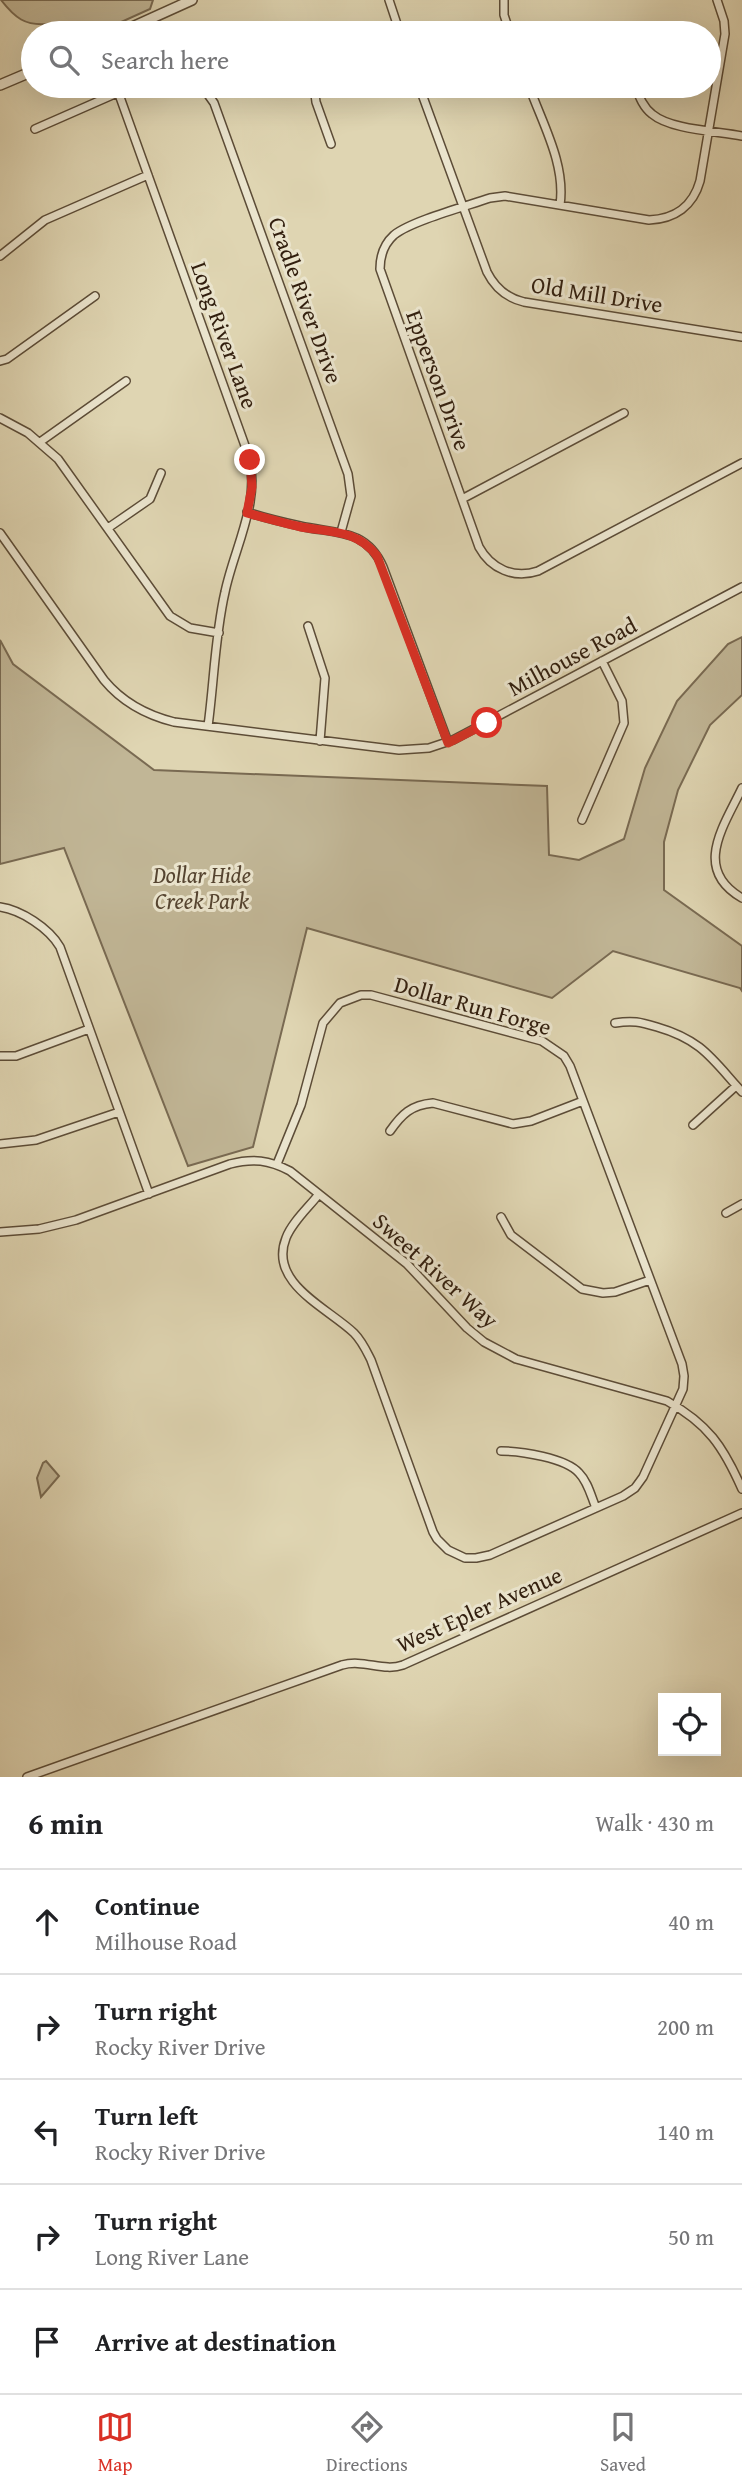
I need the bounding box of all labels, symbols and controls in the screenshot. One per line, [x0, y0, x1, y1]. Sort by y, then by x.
search box [21, 21, 721, 98]
text: Search here [101, 40, 229, 79]
icon: search [45, 41, 83, 79]
street label: Cradle River Drive [261, 212, 351, 388]
street label: Long River Lane [183, 257, 267, 413]
street label: Old Mill Drive [529, 267, 665, 321]
street label: Epperson Drive [398, 305, 480, 455]
route end [234, 444, 265, 475]
street label: Milhouse Road [502, 608, 643, 704]
route start [471, 707, 502, 738]
park label: Dollar Hide Creek Park [152, 858, 251, 917]
street label: Dollar Run Forge [391, 967, 555, 1043]
street label: Sweet River Way [366, 1205, 506, 1336]
street label: West Epler Avenue [391, 1558, 567, 1660]
map controls [658, 1693, 721, 1756]
button: locate [658, 1693, 721, 1756]
text: 6 min [28, 1801, 103, 1845]
text: Walk · 430 m [595, 1806, 714, 1839]
text: Continue [95, 1886, 200, 1925]
icon: ahead [28, 1903, 66, 1941]
text: 40 m [668, 1905, 714, 1938]
text: Milhouse Road [95, 1925, 237, 1958]
text: Turn right [95, 1991, 217, 2030]
icon: right [28, 2008, 66, 2046]
text: 200 m [657, 2010, 714, 2043]
text: Rocky River Drive [95, 2030, 266, 2063]
text: Turn left [95, 2096, 198, 2135]
icon: left [28, 2113, 66, 2151]
text: 140 m [657, 2115, 714, 2148]
text: Rocky River Drive [95, 2135, 266, 2168]
text: Turn right [95, 2201, 217, 2240]
icon: right [28, 2218, 66, 2256]
text: 50 m [668, 2220, 714, 2253]
text: Long River Lane [95, 2240, 249, 2273]
text: Arrive at destination [95, 2322, 336, 2361]
icon: arrive [28, 2323, 66, 2361]
tab: Map [96, 2408, 134, 2478]
tab: Directions [326, 2408, 408, 2478]
tab: Saved [600, 2408, 646, 2478]

